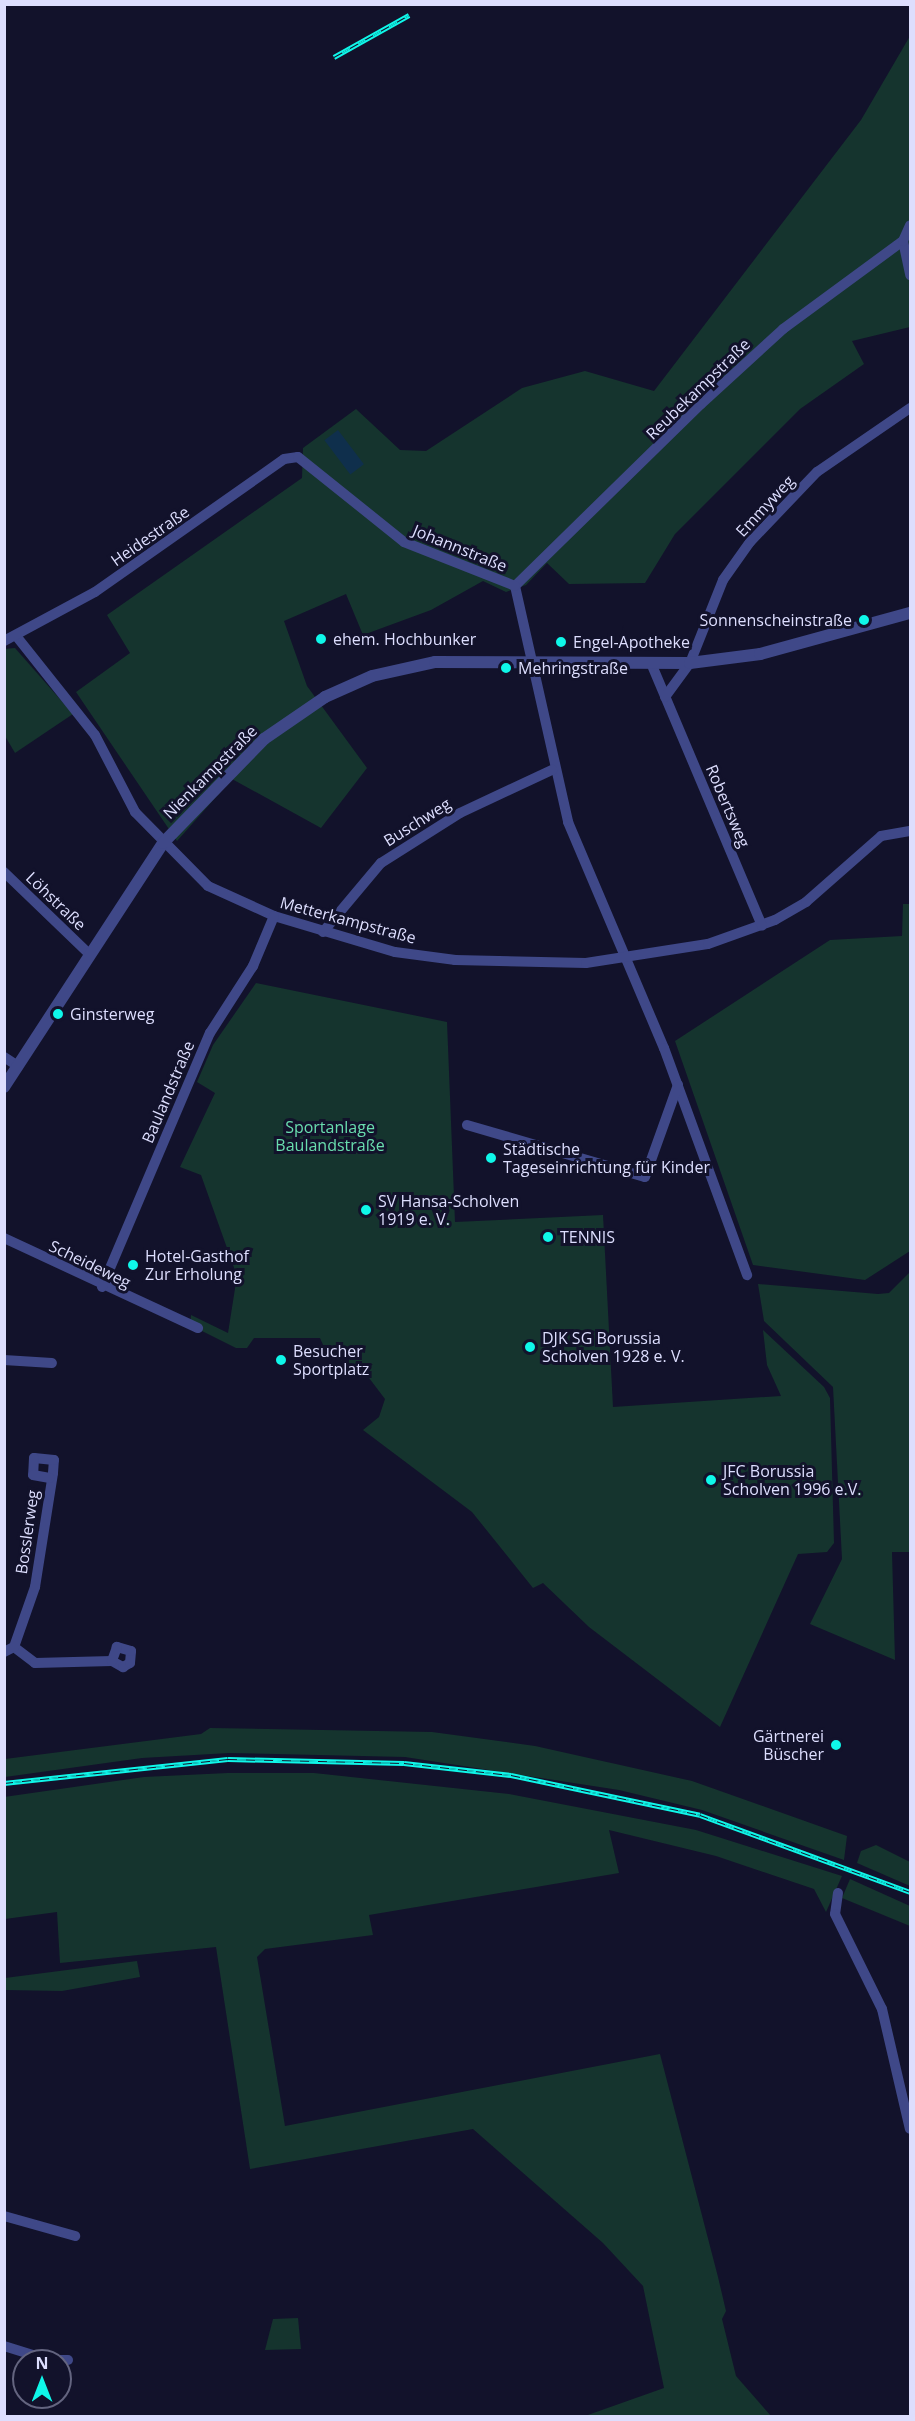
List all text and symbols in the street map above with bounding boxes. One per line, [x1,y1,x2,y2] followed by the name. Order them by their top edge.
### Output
[642,334,754,444] street label: Reubekampstraße
[732,471,798,541] street label: Emmyweg
[107,502,193,570] street label: Heidestraße
[410,520,510,576] street label: Johannstraße
[700,610,852,630] place label: Sonnenscheinstraße
[857,613,871,627] marker: Sonnenscheinstraße
[333,629,476,649] place label: ehem. Hochbunker
[314,632,328,646] marker: ehem. Hochbunker
[573,632,690,652] place label: Engel-Apotheke
[554,635,568,649] marker: Engel-Apotheke
[518,658,628,678] place label: Mehringstraße
[499,661,513,675] marker: Mehringstraße
[159,721,261,823] street label: Nienkampstraße
[702,762,754,850] street label: Robertsweg
[380,794,454,850] street label: Buschweg
[22,868,90,934] street label: Löhstraße
[278,893,418,947] street label: Metterkampstraße
[70,1004,154,1024] place label: Ginsterweg
[51,1007,65,1021] marker: Ginsterweg
[138,1038,198,1146] street label: Baulandstraße
[275,1117,385,1155] park label: Sportanlage Baulandstraße
[503,1139,710,1177] place label: Städtische Tageseinrichtung für Kinder
[484,1151,498,1165] marker: Städtische Tageseinrichtung für Kinder
[378,1191,519,1229] place label: SV Hansa-Scholven 1919 e. V.
[359,1203,373,1217] marker: SV Hansa-Scholven 1919 e. V.
[560,1227,615,1247] place label: TENNIS
[541,1230,555,1244] marker: TENNIS
[46,1236,134,1292] street label: Scheideweg
[145,1246,249,1284] place label: Hotel-Gasthof Zur Erholung
[126,1258,140,1272] marker: Hotel-Gasthof Zur Erholung
[542,1328,685,1366] place label: DJK SG Borussia Scholven 1928 e. V.
[523,1340,537,1354] marker: DJK SG Borussia Scholven 1928 e. V.
[293,1341,369,1379] place label: Besucher Sportplatz
[274,1353,288,1367] marker: Besucher Sportplatz
[723,1461,862,1499] place label: JFC Borussia Scholven 1996 e.V.
[704,1473,718,1487] marker: JFC Borussia Scholven 1996 e.V.
[12,1489,42,1575] street label: Bosslerweg
[753,1726,824,1764] place label: Gärtnerei Büscher
[829,1738,843,1752] marker: Gärtnerei Büscher
[12,2349,72,2409] north arrow
[35,2352,49,2374] text: N

